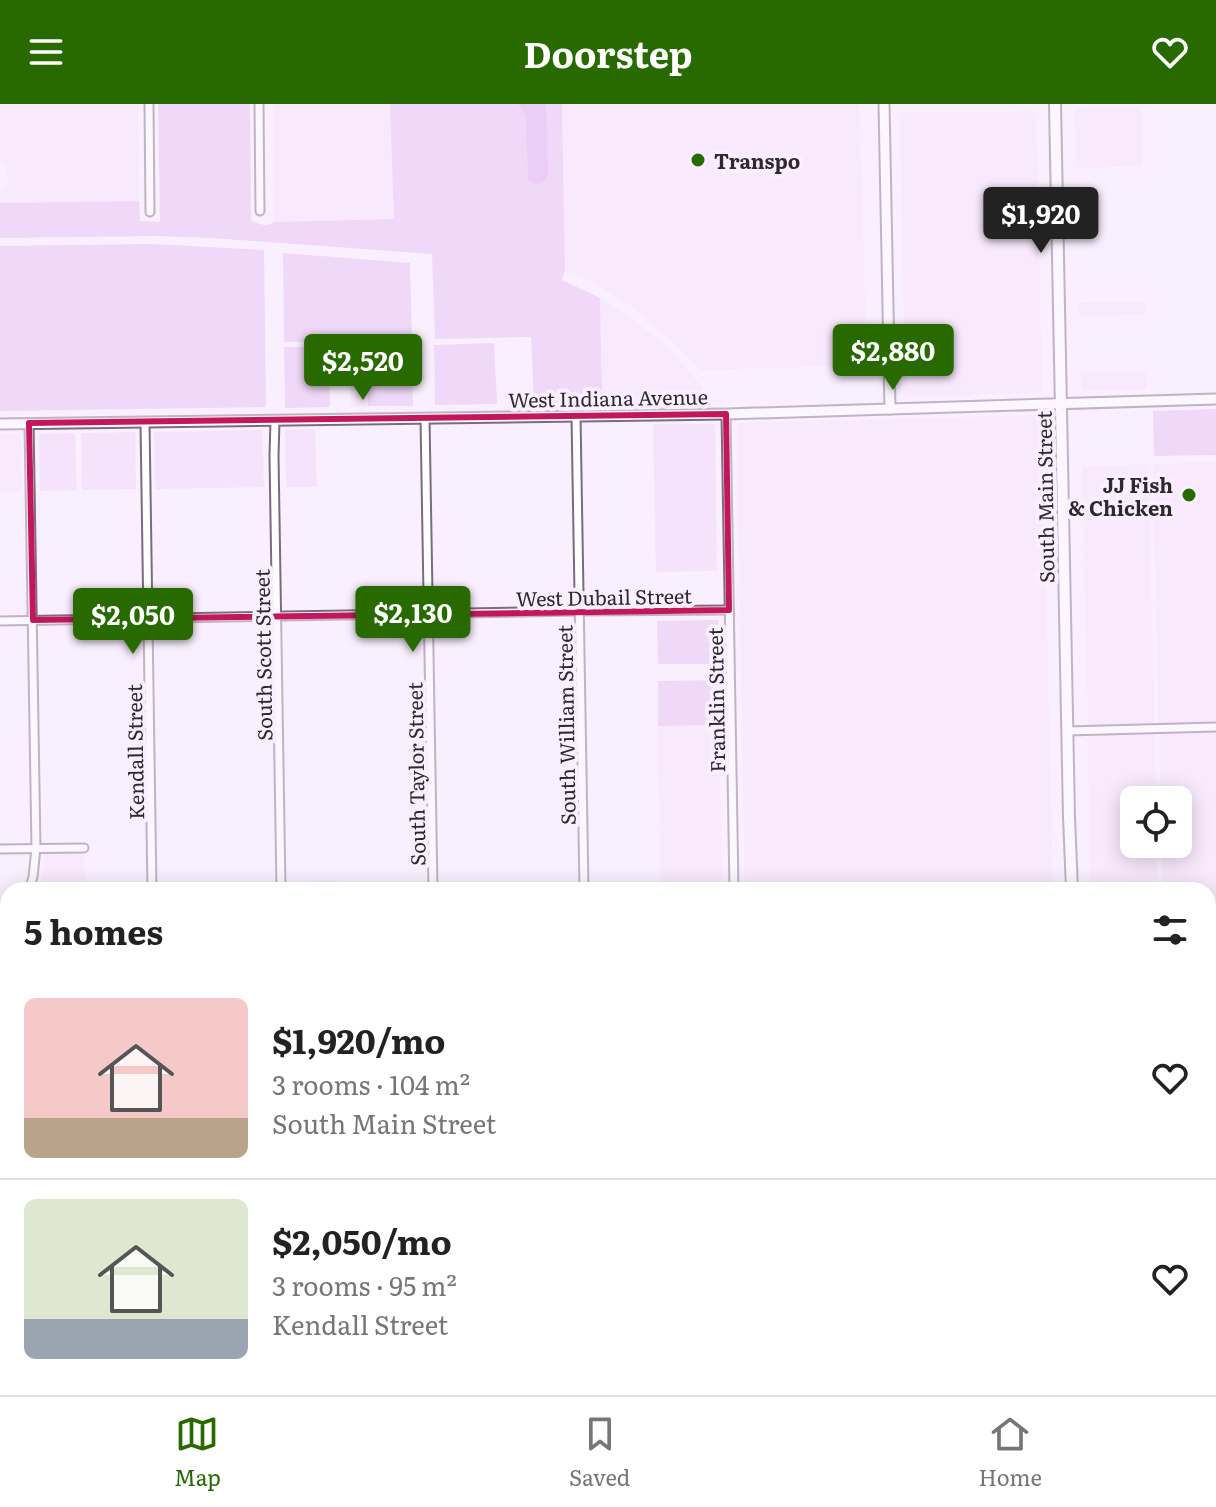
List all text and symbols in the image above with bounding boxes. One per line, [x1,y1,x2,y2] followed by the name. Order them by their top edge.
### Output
[523,26,693,79] text: Doorstep
[24,30,68,74] icon: menu
[1148,30,1192,74] icon: heart
[714,145,800,175] place label: Transpo
[689,151,707,169] marker: Transpo
[976,187,1106,255] pin: $1,920
[1001,193,1081,232] text: $1,920
[828,324,958,392] pin: $2,880
[851,330,935,369] text: $2,880
[298,334,428,402] pin: $2,520
[322,340,404,379] text: $2,520
[508,380,708,414] street label: West Indiana Avenue
[1027,410,1061,584] street label: South Main Street
[1068,469,1173,522] place label: JJ Fish & Chicken
[1180,486,1198,504] marker: JJ Fish & Chicken
[246,569,278,741] street label: South Scott Street
[516,579,692,613] street label: West Dubail Street
[348,586,478,654] pin: $2,130
[68,588,198,656] pin: $2,050
[373,592,453,631] text: $2,130
[91,594,175,633] text: $2,050
[548,625,582,825] street label: South William Street
[699,627,731,773] street label: Franklin Street
[398,682,432,866] street label: South Taylor Street
[118,684,150,820] street label: Kendall Street
[1120,786,1192,858] map controls
[1120,786,1192,858] button: locate
[24,905,163,955] text: 5 homes
[1148,908,1192,952] icon: filters
[272,1014,446,1064] text: $1,920/mo
[88,1030,184,1126] icon: home
[1148,1056,1192,1100] icon: heart
[272,1064,470,1103] text: 3 rooms · 104 m²
[272,1103,496,1142] text: South Main Street
[272,1215,452,1265] text: $2,050/mo
[88,1231,184,1327] icon: home
[1148,1257,1192,1301] icon: heart
[272,1265,457,1304] text: 3 rooms · 95 m²
[272,1304,448,1343] text: Kendall Street
[174,1412,221,1493] tab: Map
[569,1412,630,1493] tab: Saved
[978,1412,1042,1493] tab: Home

